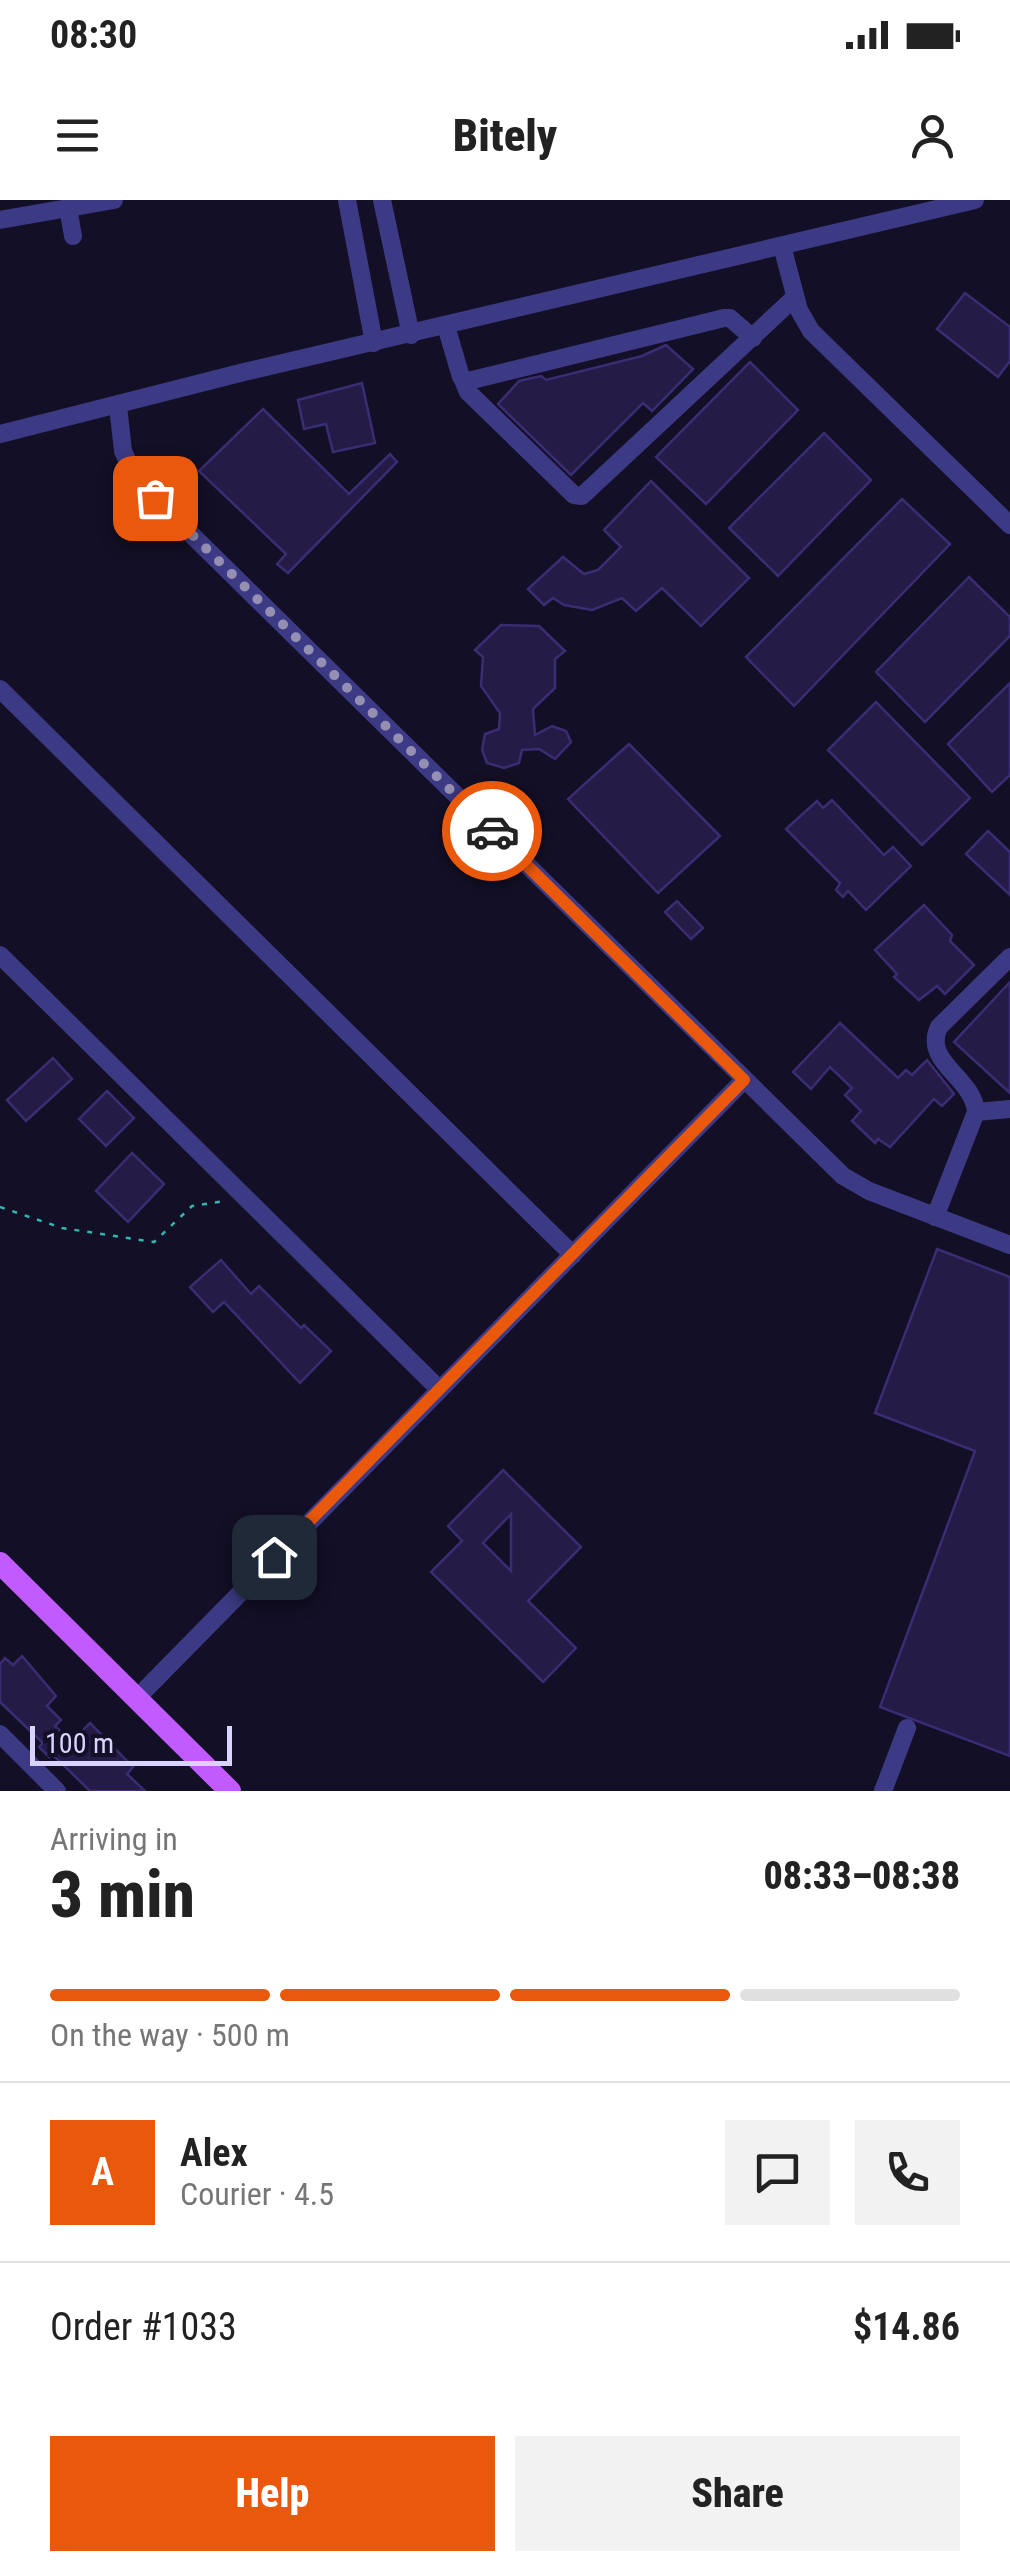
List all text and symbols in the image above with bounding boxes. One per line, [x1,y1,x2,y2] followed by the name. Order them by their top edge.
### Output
[50,13,137,57] text: 08:30
[50,108,105,163] icon: menu
[905,108,960,163] icon: person
[453,109,557,162] text: Bitely
[113,456,198,541] pin
[128,471,183,526] icon: bag
[442,781,542,881] courier
[465,804,520,859] icon: car
[232,1515,317,1600] pin
[247,1530,302,1585] icon: home
[30,1721,232,1766] scale bar
[45,1727,114,1760] text: 100 m
[50,1820,178,1858] text: Arriving in
[763,1854,960,1898] text: 08:33–08:38
[50,1857,195,1933] text: 3 min
[50,2016,290,2054] text: On the way · 500 m
[725,2120,830,2225] button: chat
[855,2120,960,2225] button: phone
[180,2131,248,2175] text: Alex
[91,2150,114,2194] text: A
[180,2175,334,2213] text: Courier · 4.5
[50,2305,237,2349] text: Order #1033
[853,2305,960,2349] text: $14.86
[50,2436,495,2551] button: Help
[515,2436,960,2551] button: Share

